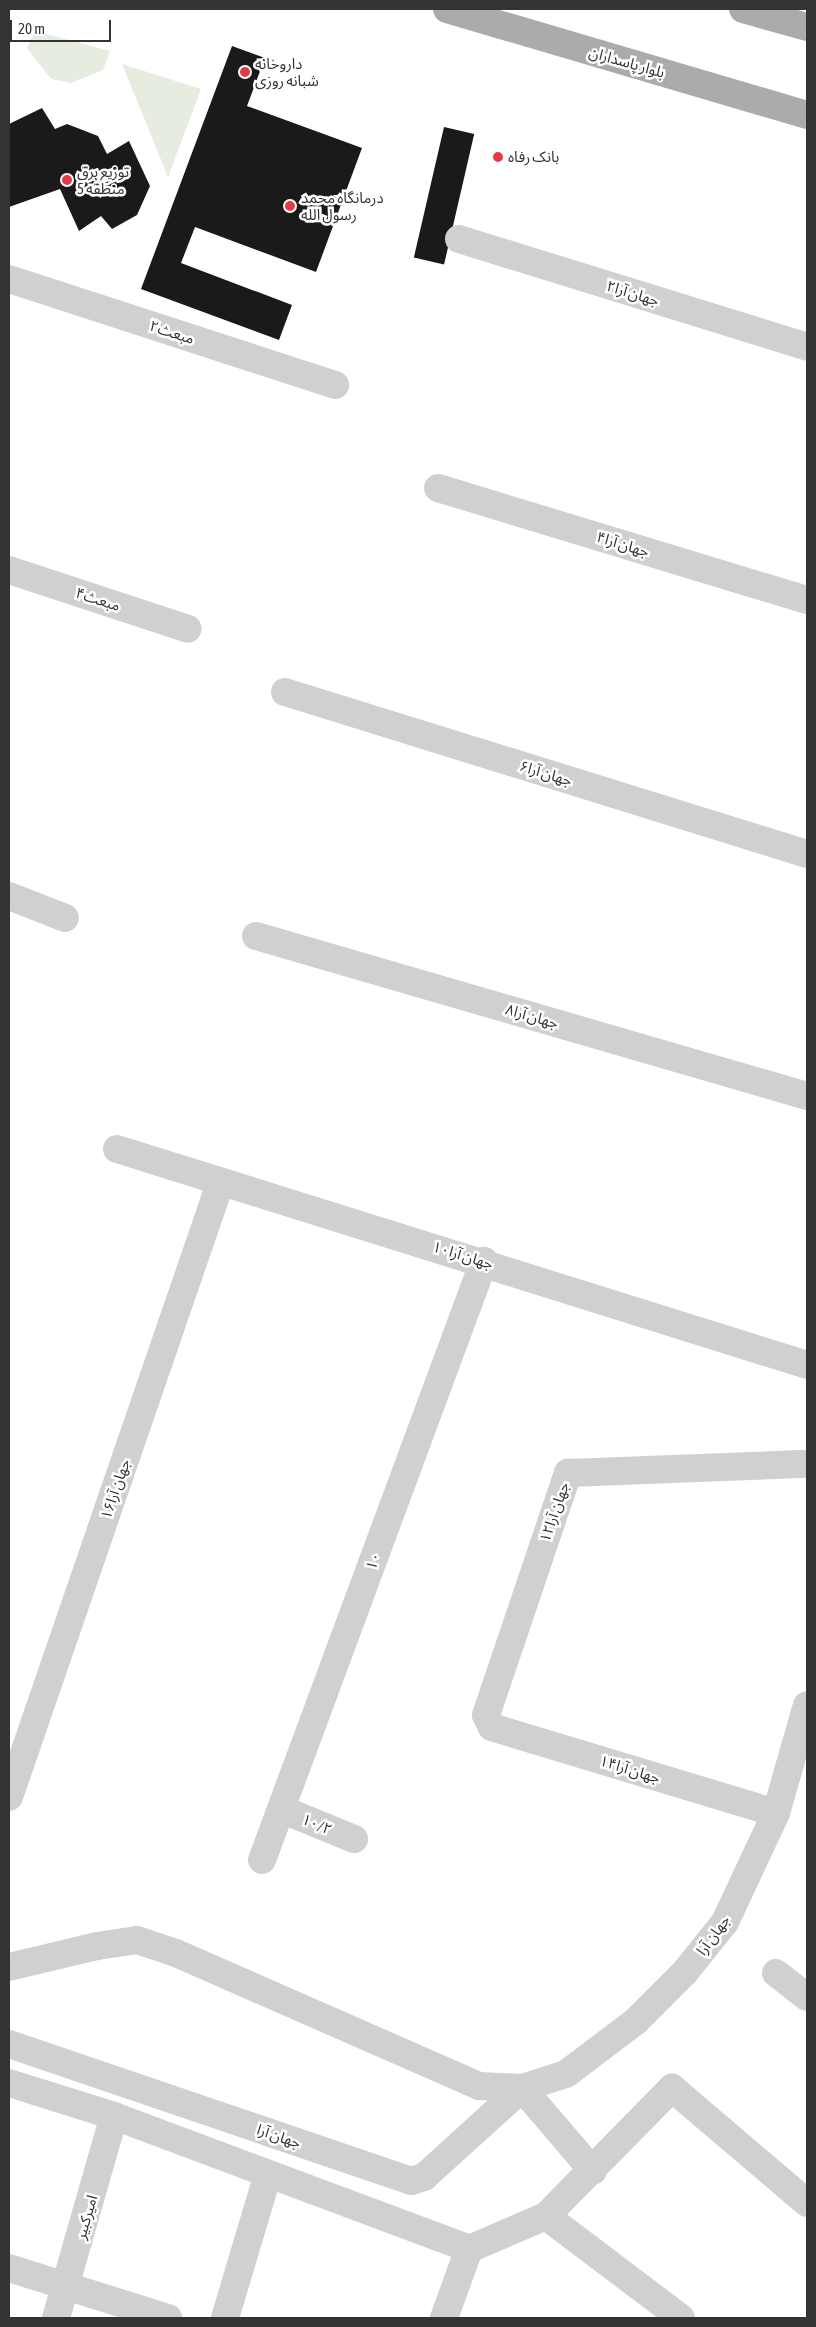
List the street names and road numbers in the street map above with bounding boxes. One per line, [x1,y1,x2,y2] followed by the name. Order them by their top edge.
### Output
[587,43,667,81] street label: بلوار پاسداران
[605,277,661,309] street label: جهان آرا۲
[147,316,197,348] street label: مبعث۲
[595,528,651,560] street label: جهان آرا۴
[73,583,123,615] street label: مبعث۴
[518,757,574,789] street label: جهان آرا۶
[504,1000,560,1032] street label: جهان آرا۸
[430,1237,496,1273] street label: جهان آرا۱۰
[96,1457,134,1521] street label: جهان آرا۱۶
[535,1480,573,1544] street label: جهان آرا۱۲
[362,1550,384,1572] street label: ۱۰
[597,1751,663,1787] street label: جهان آرا۱۴
[299,1810,335,1838] street label: ۱۰/۲
[692,1911,734,1959] street label: جهان آرا
[255,2120,303,2152] street label: جهان آرا
[71,2193,101,2241] street label: امیرکبیر

